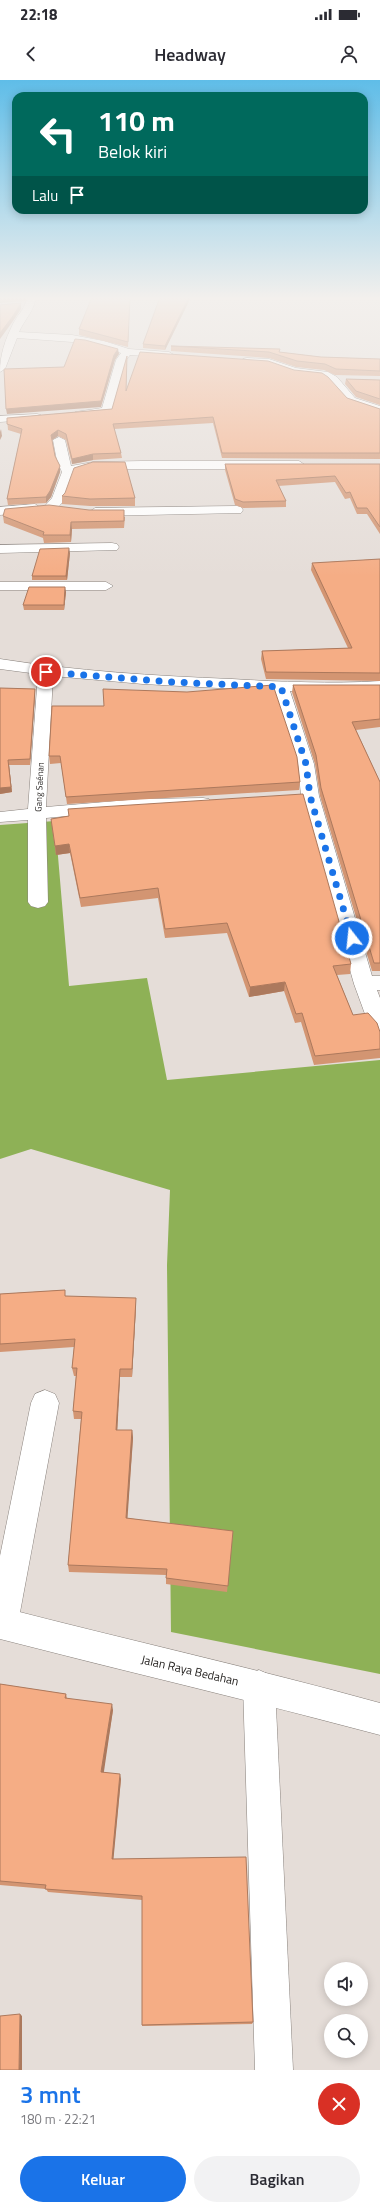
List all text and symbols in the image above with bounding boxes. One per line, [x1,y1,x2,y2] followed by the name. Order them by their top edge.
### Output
[20,3,57,26] text: 22:18
[154,41,226,68] text: Headway
[20,43,42,65] icon: back
[338,43,360,65] icon: person
[98,99,175,142] text: 110 m
[32,108,84,160] icon: left
[98,138,167,165] text: Belok kiri
[32,184,58,207] text: Lalu
[66,184,88,206] icon: arrive
[29,655,63,689] pin
[35,661,57,683] icon: arrive
[31,762,47,812] street label: Gang Saénan
[331,917,373,959] position arrow
[139,1650,241,1690] street label: Jalan Raya Bedahan
[324,1962,368,2058] map controls
[324,1962,368,2006] button: sound
[324,2014,368,2058] button: search
[20,2076,81,2112] text: 3 mnt
[318,2083,360,2125] button: close
[20,2109,96,2129] text: 180 m · 22:21
[20,2156,186,2202] button: Keluar
[194,2156,360,2202] button: Bagikan

